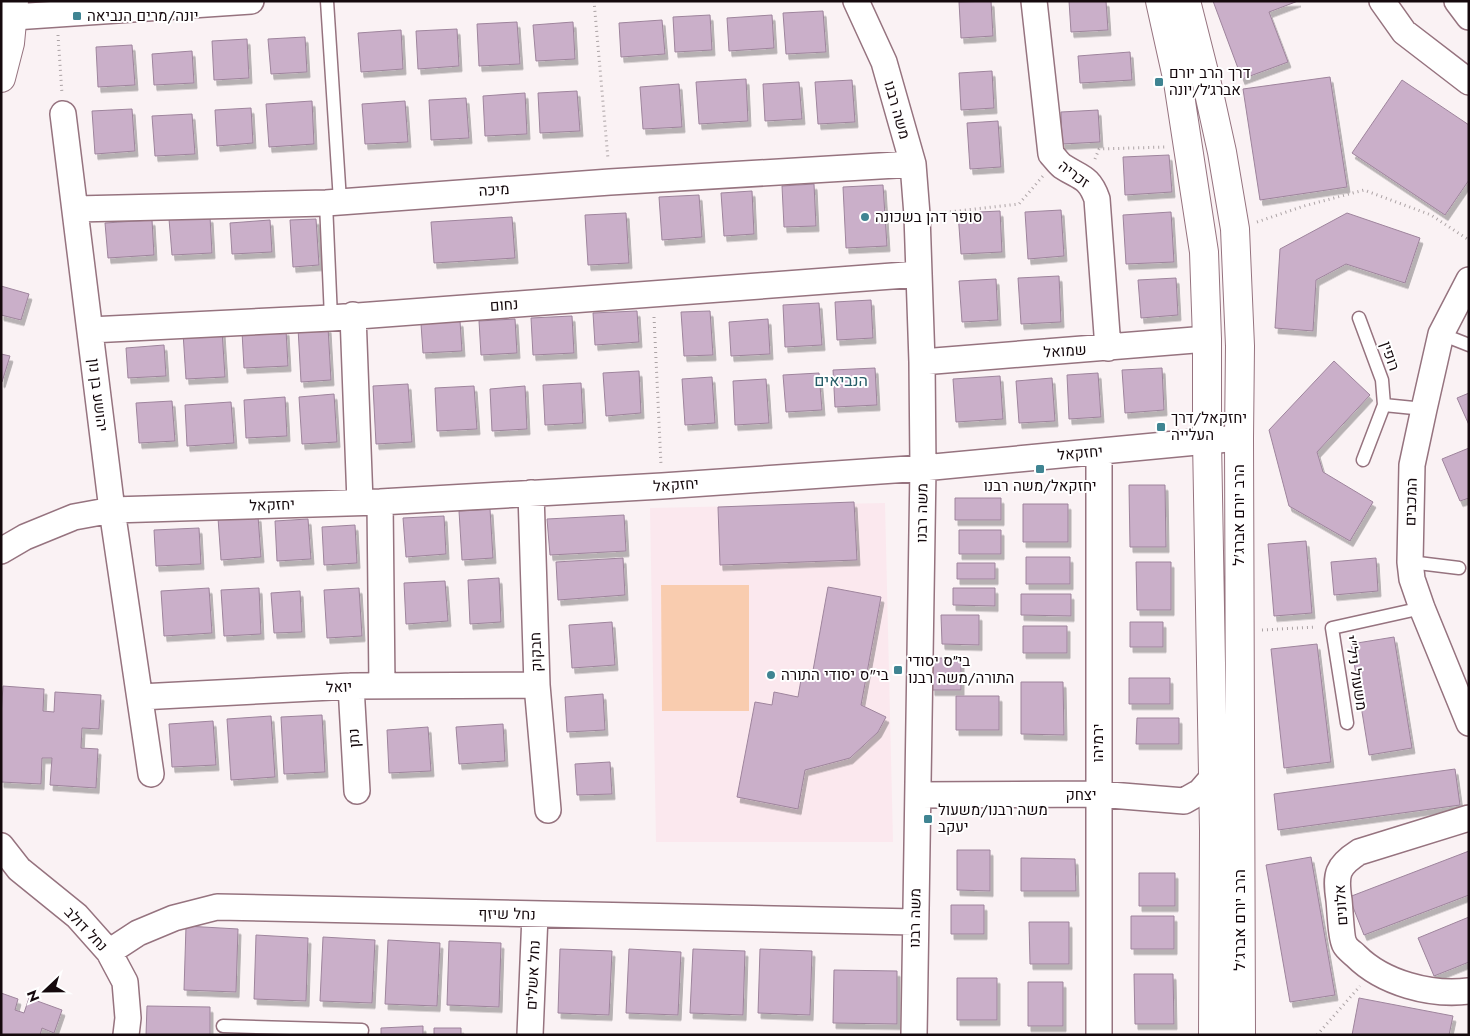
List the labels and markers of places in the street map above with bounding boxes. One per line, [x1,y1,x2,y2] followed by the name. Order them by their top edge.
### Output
[87,5,198,27] place label: יונה/מרים הנביאה
[71,10,83,22] marker: יונה/מרים הנביאה
[1169,62,1251,101] place label: דרך הרב יורם אברג׳ל/יונה
[1153,76,1165,88] marker: דרך הרב יורם אברג׳ל/יונה
[875,206,982,228] place label: סופר דהן בשכונה
[859,211,871,223] marker: סופר דהן בשכונה
[1171,407,1247,446] place label: יחזקאל/דרך העלייה
[1155,421,1167,433] marker: יחזקאל/דרך העלייה
[1034,463,1046,475] marker: יחזקאל/משה רבנו
[983,475,1097,497] place label: יחזקאל/משה רבנו
[908,650,1014,689] place label: בי״ס יסודי התורה/משה רבנו
[781,664,889,686] place label: בי"ס יסודי התורה
[892,664,904,676] marker: בי״ס יסודי התורה/משה רבנו
[765,669,777,681] marker: בי"ס יסודי התורה
[938,799,1048,838] place label: משה רבנו/משעול יעקב
[922,813,934,825] marker: משה רבנו/משעול יעקב

